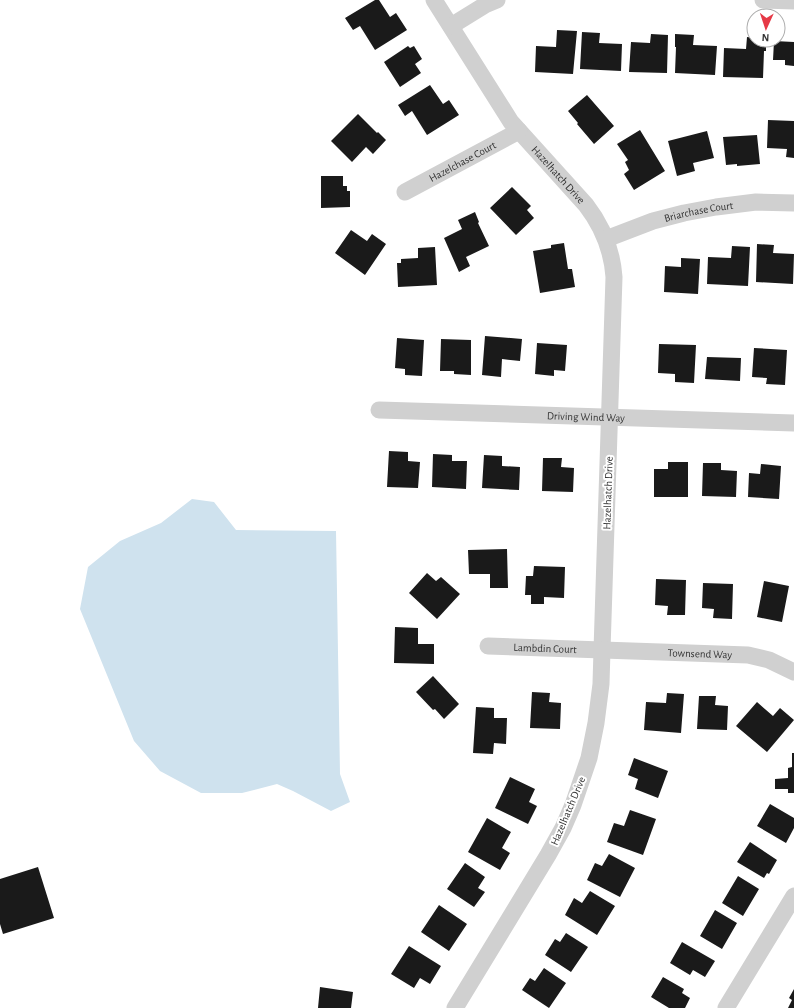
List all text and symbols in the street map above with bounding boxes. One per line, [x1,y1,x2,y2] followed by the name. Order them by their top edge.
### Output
[746,8,786,48] north arrow
[761,32,770,43] text: N
[427,139,498,184] street label: Hazelchase Court
[530,144,587,205] street label: Hazelhatch Drive
[663,199,734,223] street label: Briarchase Court
[547,410,625,423] street label: Driving Wind Way
[601,456,615,530] street label: Hazelhatch Drive
[513,641,577,655] street label: Lambdin Court
[668,647,732,660] street label: Townsend Way
[549,775,587,847] street label: Hazelhatch Drive

